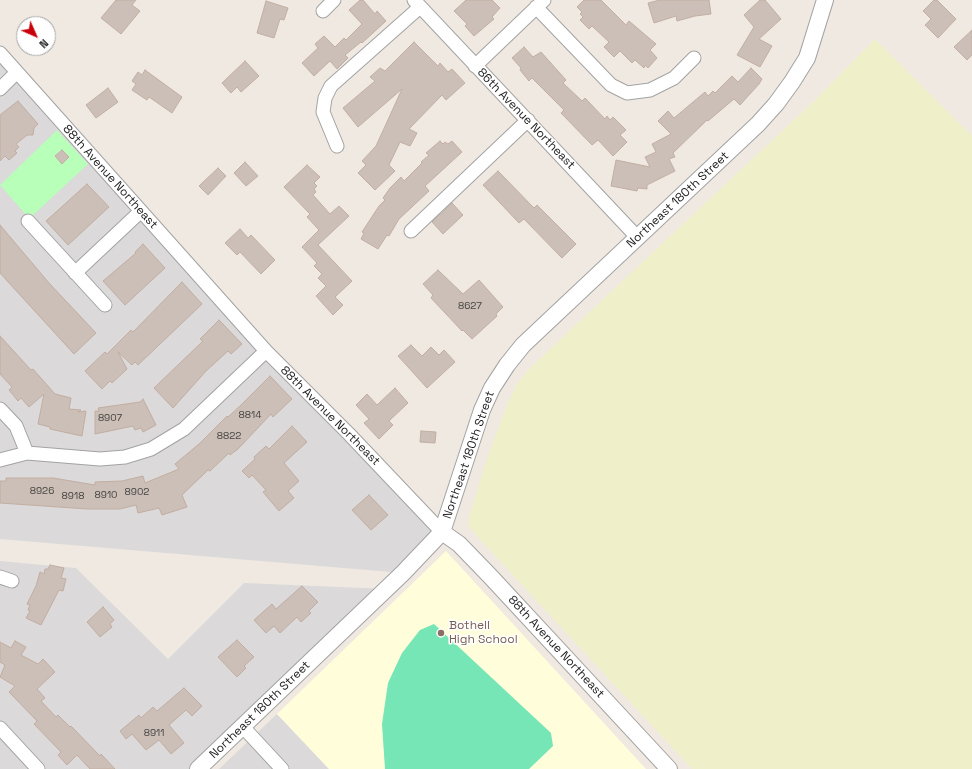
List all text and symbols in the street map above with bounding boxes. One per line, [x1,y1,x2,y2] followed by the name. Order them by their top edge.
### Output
[16,16,56,56] north arrow
[36,36,51,51] text: N
[474,66,578,172] street label: 86th Avenue Northeast
[60,122,160,232] street label: 88th Avenue Northeast
[624,149,732,251] street label: Northeast 180th Street
[458,300,482,312] house number: 8627
[277,363,383,469] street label: 88th Avenue Northeast
[440,389,498,521] street label: Northeast 180th Street
[239,409,261,421] house number: 8814
[98,412,122,424] house number: 8907
[217,430,241,442] house number: 8822
[30,485,54,497] house number: 8926
[125,486,149,498] house number: 8902
[95,489,117,501] house number: 8910
[62,490,84,502] house number: 8918
[505,593,607,701] street label: 88th Avenue Northeast
[449,619,518,647] place label: Bothell High School
[436,628,446,638] marker: Bothell High School
[207,658,313,762] street label: Northeast 180th Street
[144,727,164,739] house number: 8911

